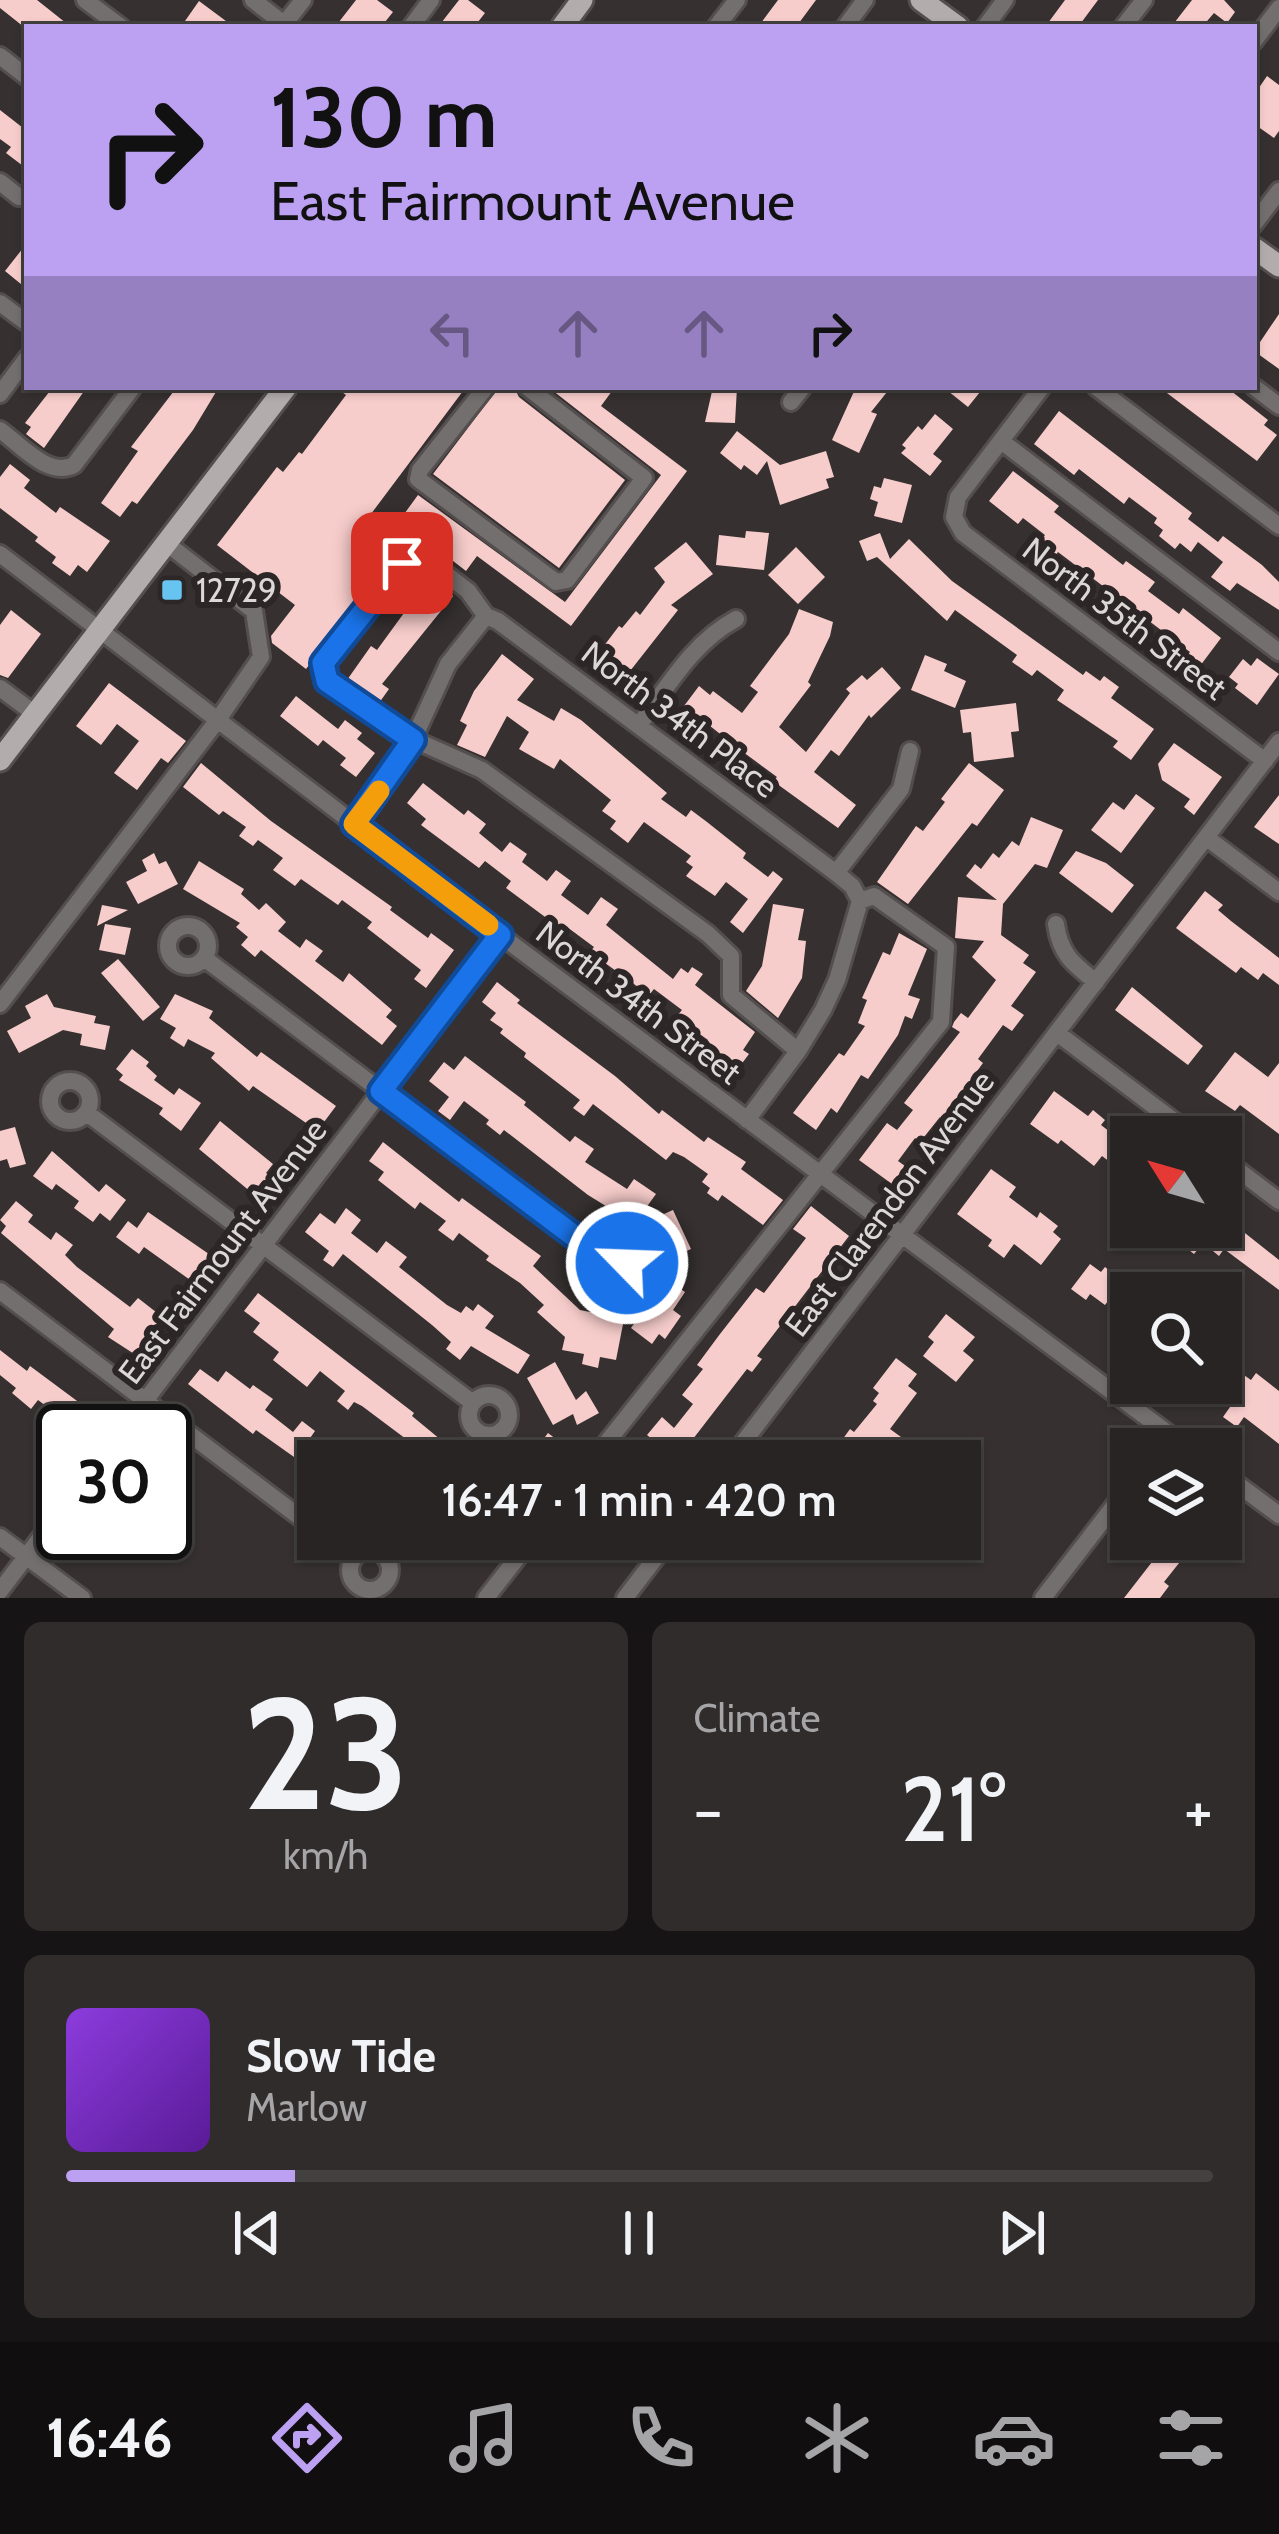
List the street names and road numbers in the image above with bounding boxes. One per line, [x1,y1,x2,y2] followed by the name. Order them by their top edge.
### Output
[1015,528,1235,708] street label: North 35th Street
[574,632,786,806] street label: North 34th Place
[529,912,749,1092] street label: North 34th Street
[776,1062,1002,1344] street label: East Clarendon Avenue
[110,1111,334,1391] street label: East Fairmount Avenue

